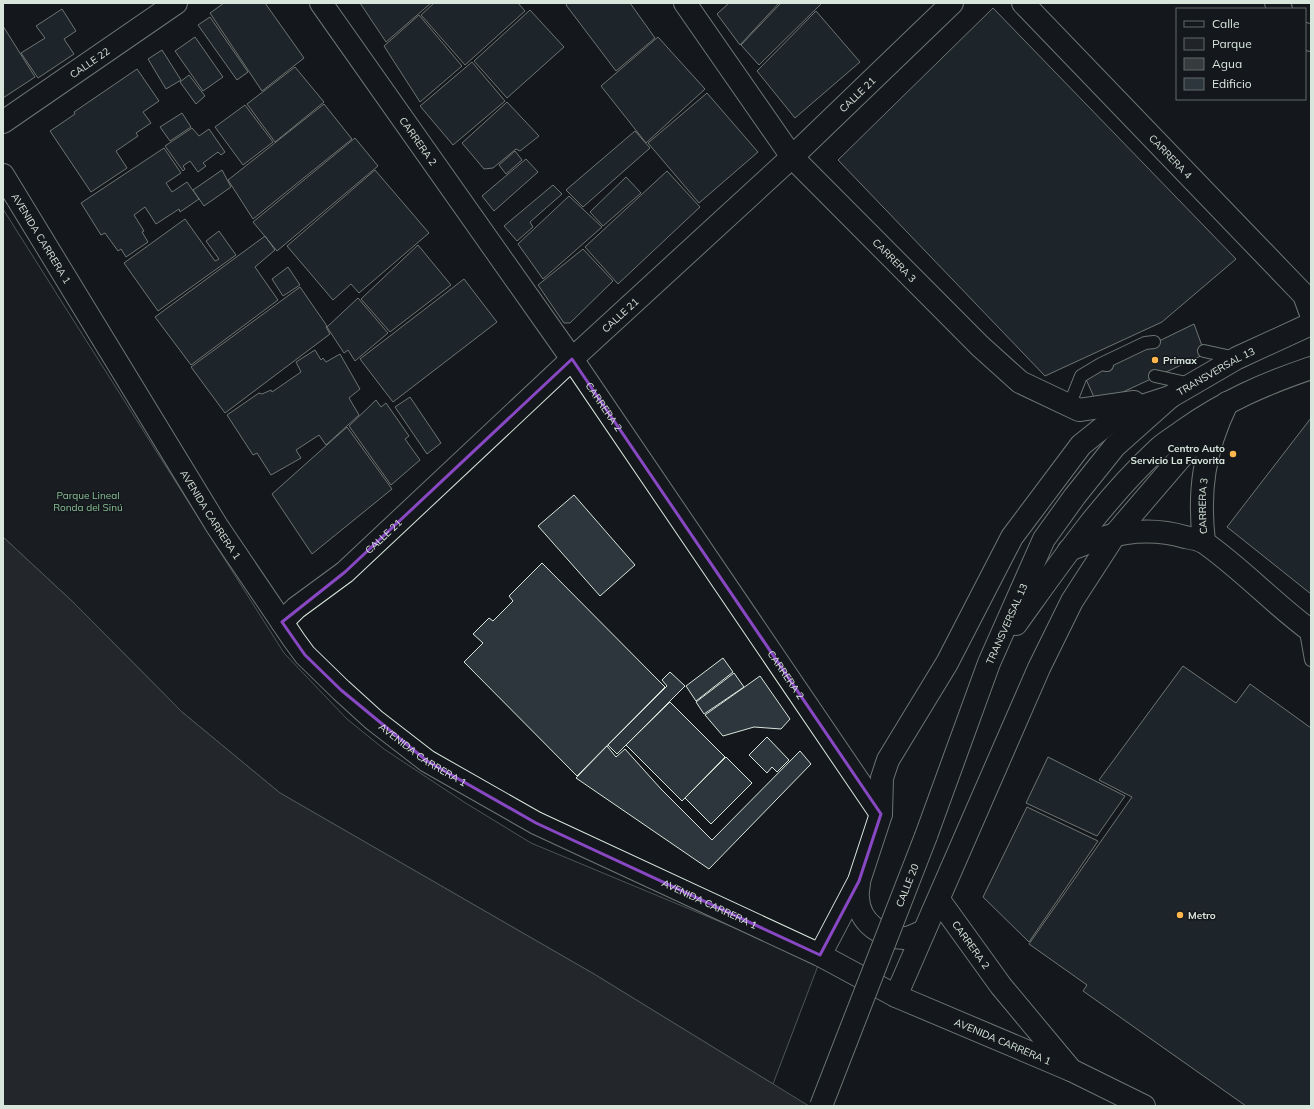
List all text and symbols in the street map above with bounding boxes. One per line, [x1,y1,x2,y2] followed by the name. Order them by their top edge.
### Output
[1176,8,1306,100] legend
[1212,16,1239,31] text: Calle
[1212,36,1252,51] text: Parque
[67,44,112,81] street label: CALLE 22
[1212,56,1242,71] text: Agua
[836,74,878,115] street label: CALLE 21
[1212,76,1252,91] text: Edificio
[397,114,440,168] street label: CARRERA 2
[1146,132,1195,181] street label: CARRERA 4
[9,191,74,286] street label: AVENIDA CARRERA 1
[870,236,919,285] street label: CARRERA 3
[599,295,641,335] street label: CALLE 21
[1174,344,1257,398] street label: TRANSVERSAL 13
[1163,354,1197,367] place label: Primax
[1150,355,1160,365] marker: Primax
[583,379,626,434] street label: CARRERA 2
[1130,442,1225,467] place label: Centro Auto Servicio La Favorita
[1228,449,1238,459] marker: Centro Auto Servicio La Favorita
[178,467,244,562] street label: AVENIDA CARRERA 1
[1195,477,1210,535] street label: CARRERA 3
[53,489,123,514] park label: Parque Lineal Ronda del Sinú
[362,516,404,556] street label: CALLE 21
[983,581,1030,666] street label: TRANSVERSAL 13
[765,647,808,702] street label: CARRERA 2
[376,720,469,789] street label: AVENIDA CARRERA 1
[893,862,921,909] street label: CALLE 20
[660,876,759,931] street label: AVENIDA CARRERA 1
[1188,909,1216,922] place label: Metro
[1175,910,1185,920] marker: Metro
[949,918,993,971] street label: CARRERA 2
[953,1015,1053,1067] street label: AVENIDA CARRERA 1

